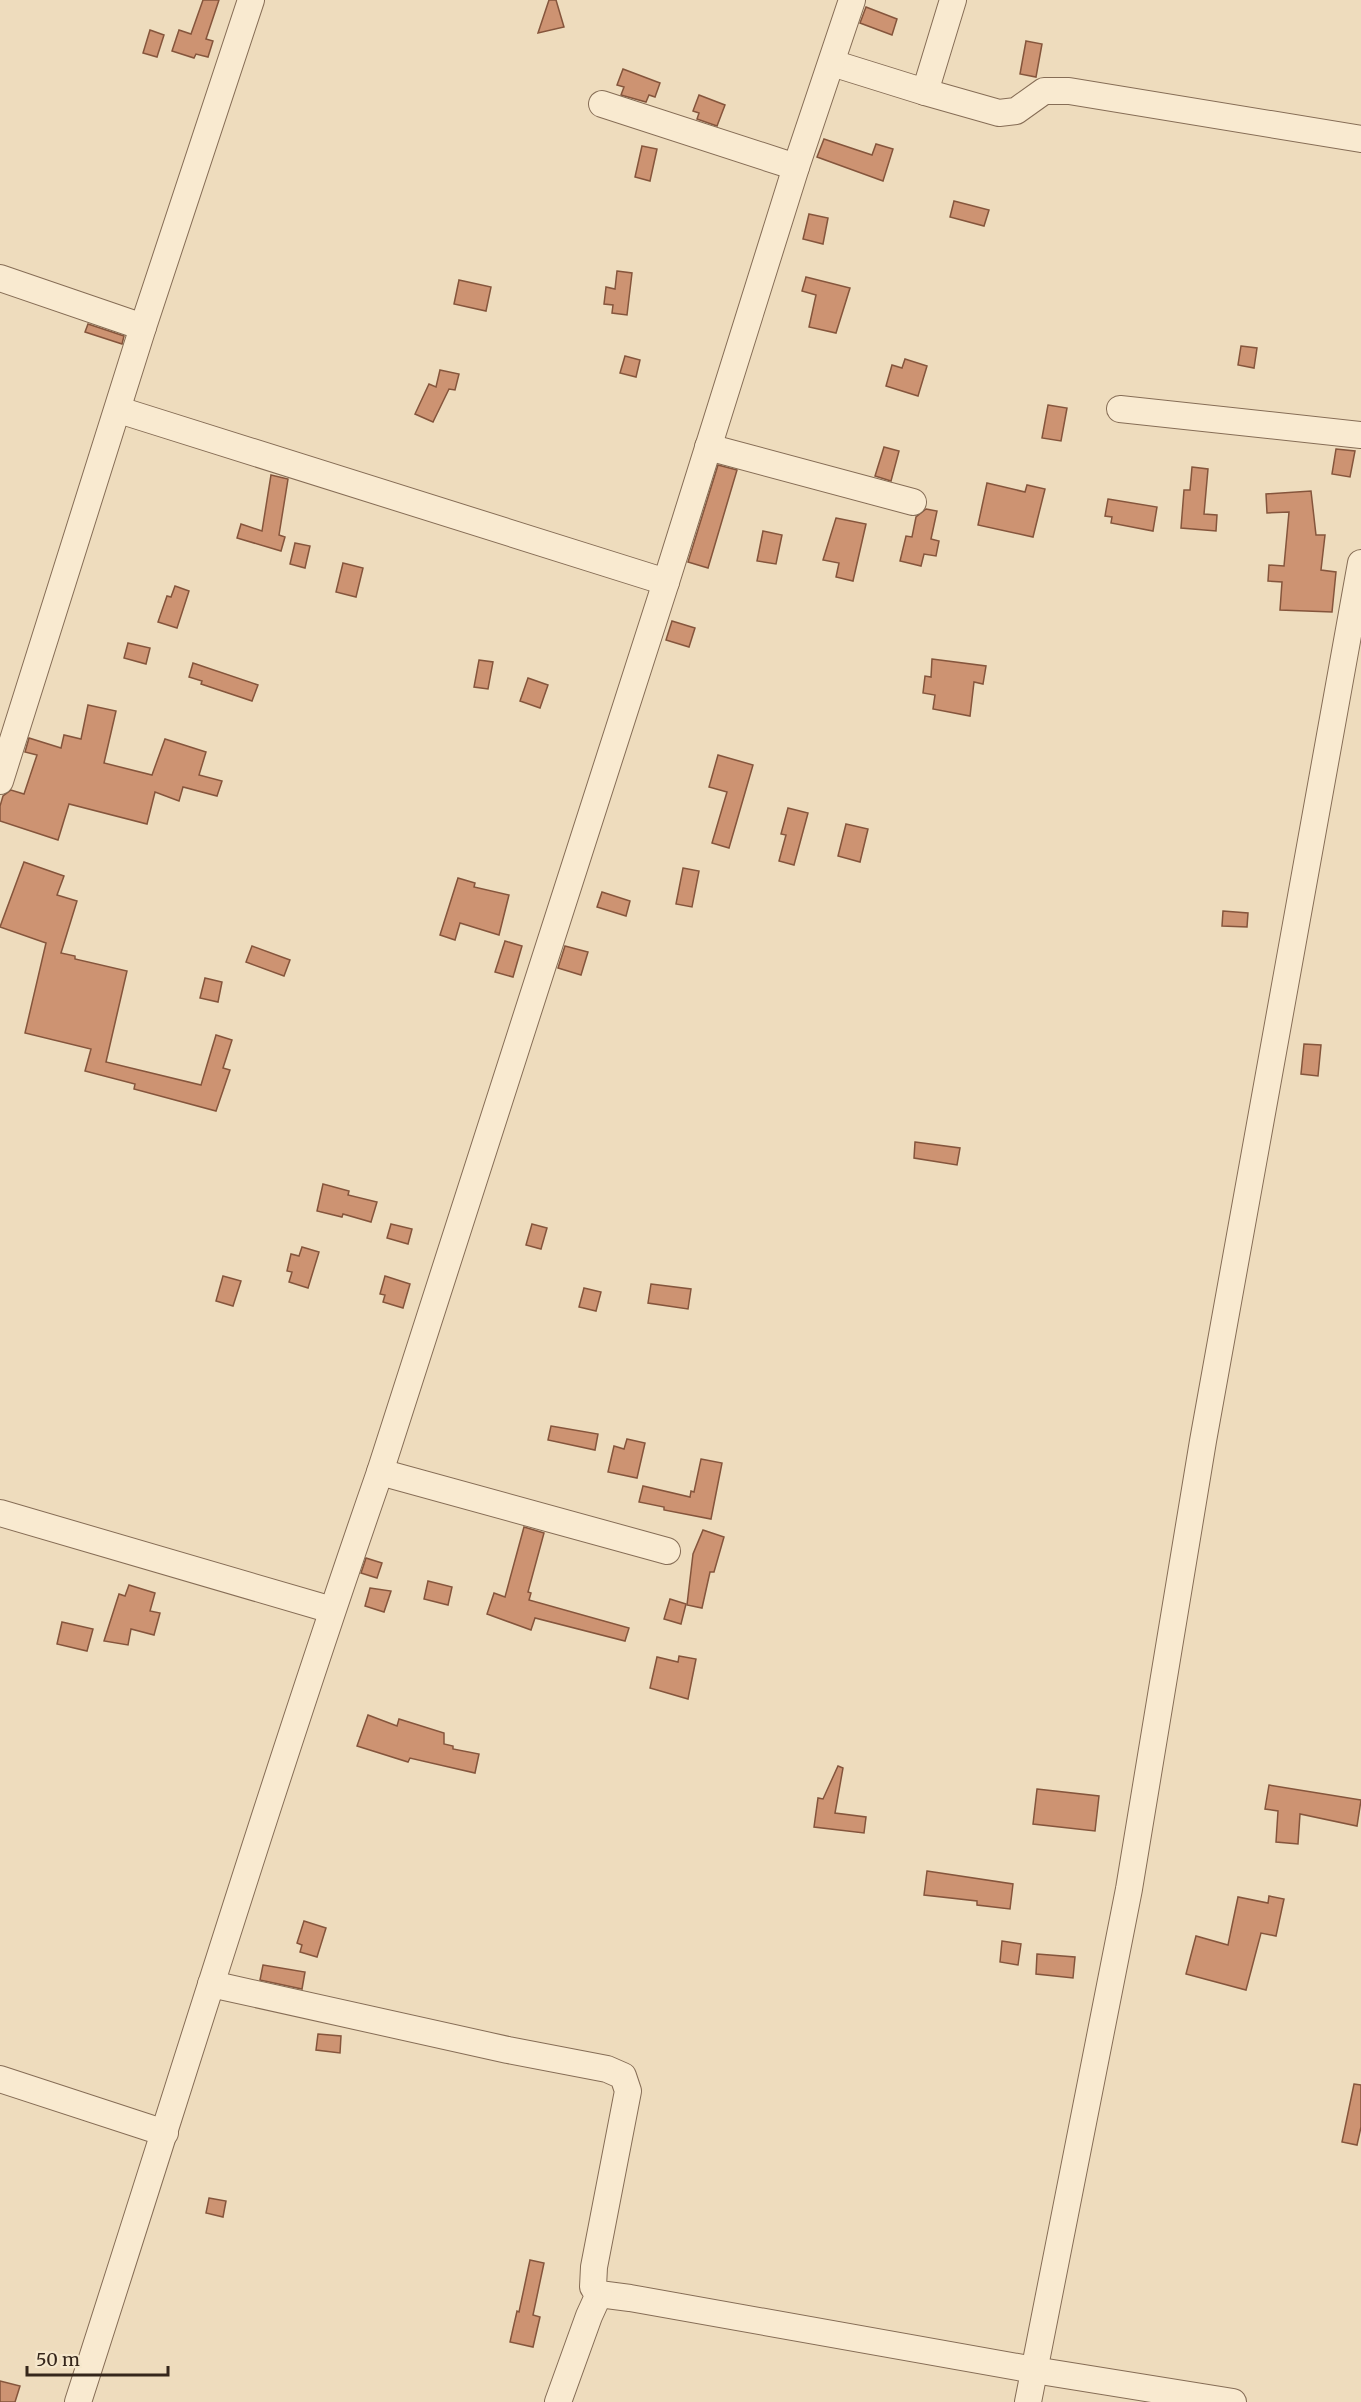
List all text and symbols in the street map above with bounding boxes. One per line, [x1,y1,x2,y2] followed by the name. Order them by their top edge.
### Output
[27,2339,168,2377] scale bar
[36,2348,80,2371] text: 50 m

